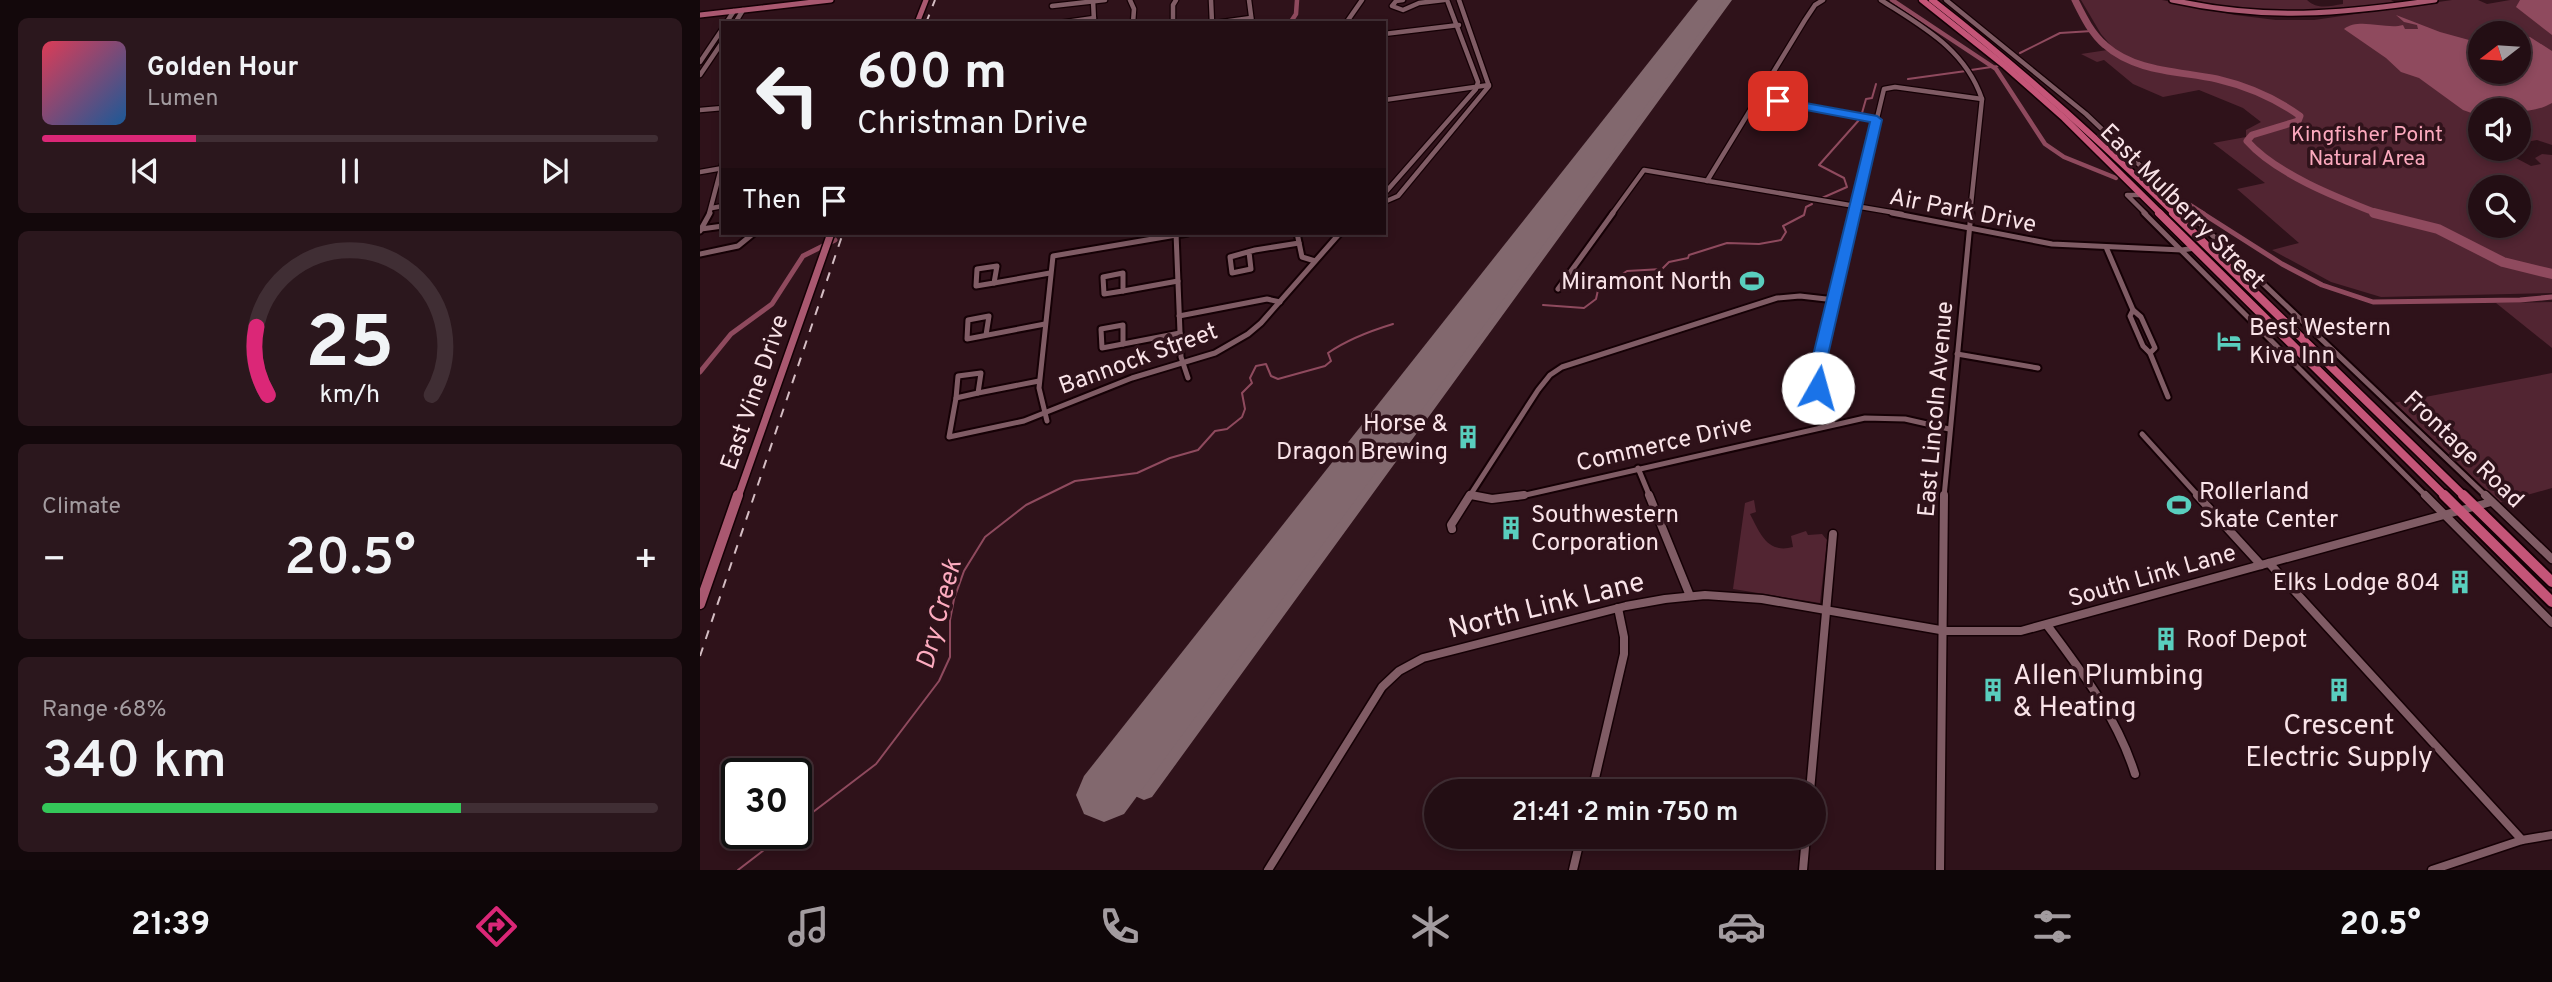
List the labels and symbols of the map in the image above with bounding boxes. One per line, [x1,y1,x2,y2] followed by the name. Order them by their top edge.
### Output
[2468,21,2530,84] north arrow
[1748,71,1808,131] pin
[2093,118,2271,296] street label: East Mulberry Street
[2291,122,2443,173] park label: Kingfisher Point Natural Area
[1886,183,2039,241] street label: Air Park Drive
[1738,267,1766,295] sports icon: Miramont North
[1561,268,1732,298] place label: Miramont North
[1913,300,1961,518] street label: East Lincoln Avenue
[715,311,797,474] street label: East Vine Drive
[2249,314,2391,372] place label: Best Western Kiva Inn
[1055,317,1222,403] street label: Bannock Street
[2215,327,2243,355] hotel icon: Best Western Kiva Inn
[1781,351,1855,425] position arrow
[2396,385,2529,515] street label: Frontage Road
[1276,410,1448,468] place label: Horse & Dragon Brewing
[1574,410,1755,480] street label: Commerce Drive
[1454,423,1482,451] building icon: Horse & Dragon Brewing
[2199,478,2338,536] place label: Rollerland Skate Center
[2165,491,2193,519] sports icon: Rollerland Skate Center
[1531,501,1679,559] place label: Southwestern Corporation
[1497,514,1525,542] building icon: Southwestern Corporation
[2065,539,2240,615] street label: South Link Lane
[910,555,971,673] water label: Dry Creek
[1445,565,1649,649] street label: North Link Lane
[2446,568,2474,596] building icon: Elks Lodge 804
[2273,569,2440,599] place label: Elks Lodge 804
[2152,625,2180,653] building icon: Roof Depot
[2186,626,2307,656] place label: Roof Depot
[2013,659,2204,727] place label: Allen Plumbing & Heating
[1979,676,2007,704] building icon: Allen Plumbing & Heating
[2325,676,2353,704] building icon: Crescent Electric Supply
[2245,709,2433,777] place label: Crescent Electric Supply
[721,758,812,849] speed limit sign: 30

